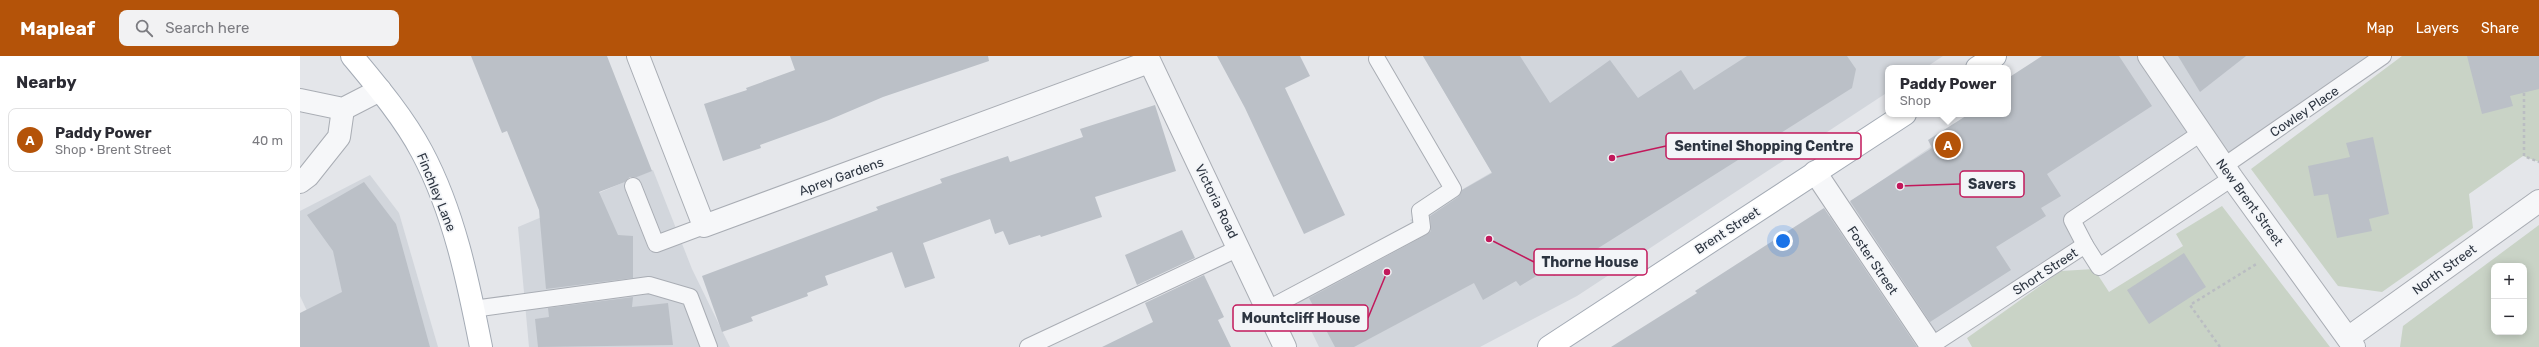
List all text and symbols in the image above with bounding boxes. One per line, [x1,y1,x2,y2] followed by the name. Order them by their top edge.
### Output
[119,10,399,46] search box
[20,17,95,40] text: Mapleaf
[133,17,155,39] icon: search
[165,19,249,37] text: Search here
[2367,20,2394,37] text: Map
[2416,20,2459,37] text: Layers
[2481,20,2519,37] text: Share
[1885,65,2011,117] popup
[16,72,77,92] text: Nearby
[1900,75,1996,93] text: Paddy Power
[2267,83,2342,140] street label: Cowley Place
[1900,93,1931,108] text: Shop
[55,124,152,142] text: Paddy Power
[1935,130,1961,160] pin: A
[25,133,35,148] text: A
[252,133,283,148] text: 40 m
[1666,133,1861,159] callout: Sentinel Shopping Centre
[1674,138,1854,155] text: Sentinel Shopping Centre
[55,142,171,157] text: Shop · Brent Street
[414,151,459,234] street label: Finchley Lane
[797,154,886,199] street label: Aprey Gardens
[2213,156,2286,249] street label: New Brent Street
[1192,162,1241,241] street label: Victoria Road
[1960,171,2024,197] callout: Savers
[1968,176,2016,193] text: Savers
[1692,204,1763,257] street label: Brent Street
[1844,223,1901,297] street label: Foster Street
[1773,231,1793,251] your location
[2409,241,2479,298] street label: North Street
[2010,245,2080,298] street label: Short Street
[1534,249,1647,275] callout: Thorne House
[1542,254,1638,271] text: Thorne House
[2491,263,2527,335] map controls
[2491,263,2527,299] button: +
[2491,299,2527,335] button: −
[1233,305,1368,331] callout: Mountcliff House
[1242,310,1360,327] text: Mountcliff House

